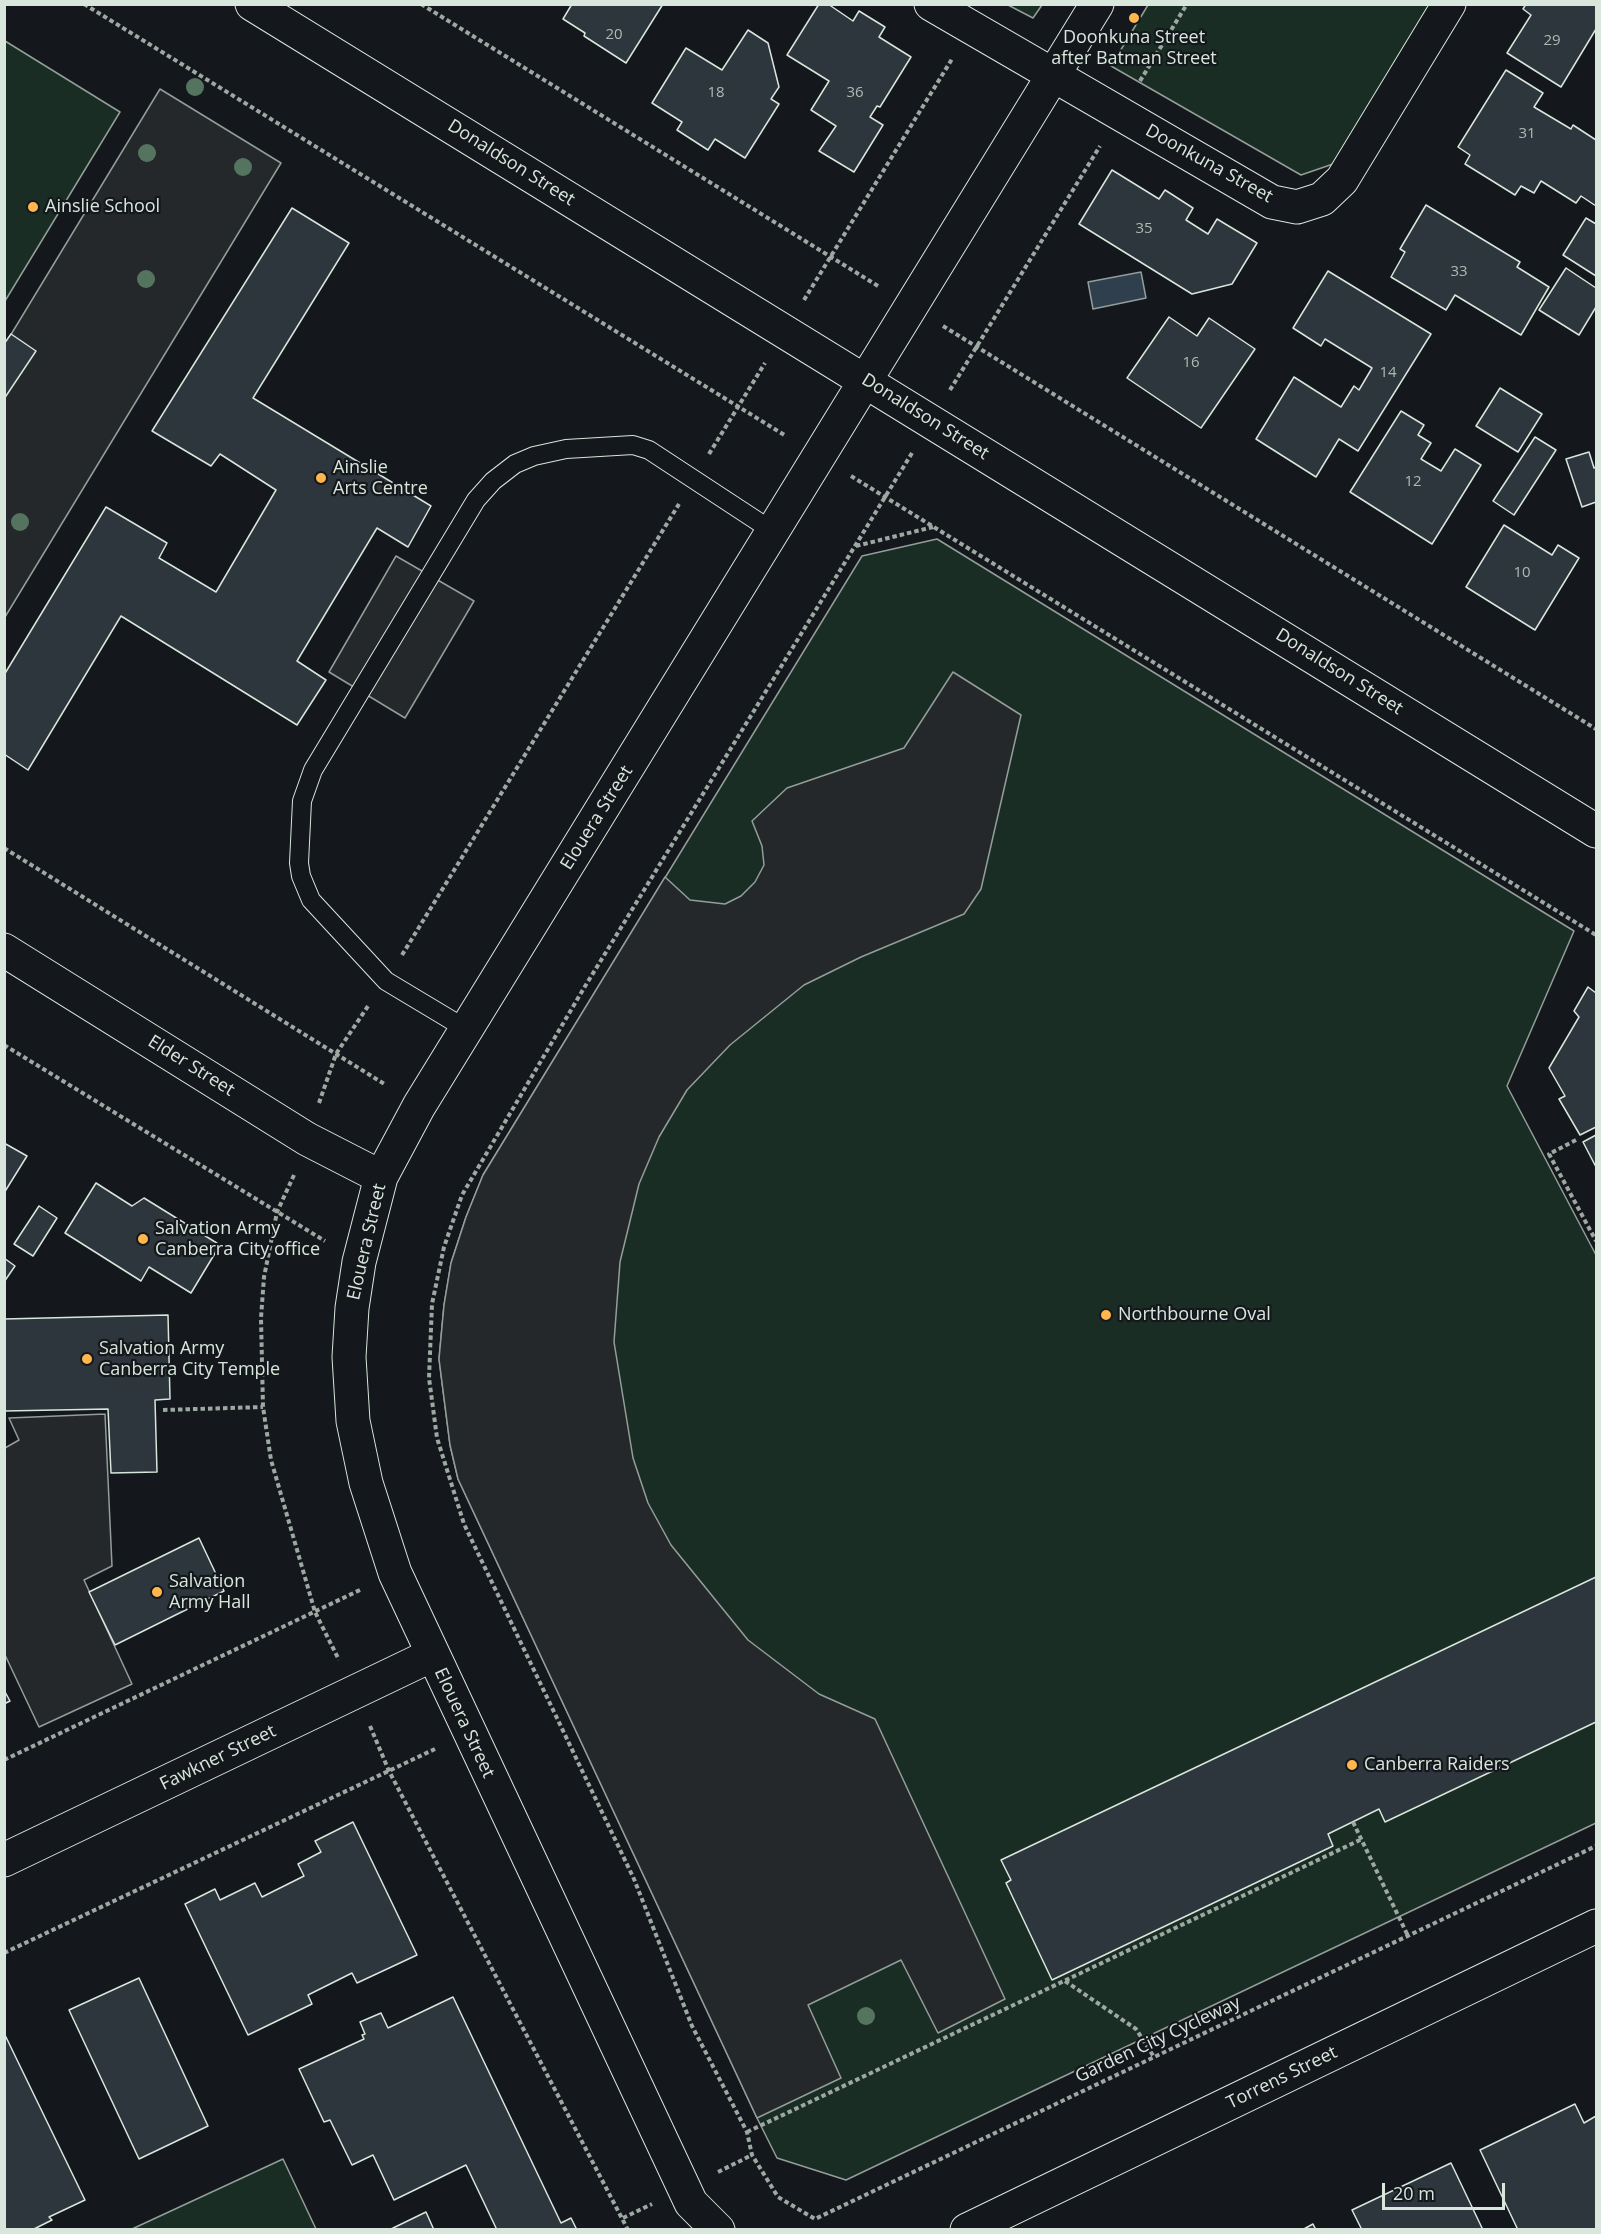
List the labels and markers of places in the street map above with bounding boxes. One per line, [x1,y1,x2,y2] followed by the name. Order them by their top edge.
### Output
[1127,11,1141,25] marker: Doonkuna Street after Batman Street
[1051,27,1217,70] place label: Doonkuna Street after Batman Street
[45,196,160,218] place label: Ainslie School
[26,200,40,214] marker: Ainslie School
[333,457,428,500] place label: Ainslie Arts Centre
[314,471,328,485] marker: Ainslie Arts Centre
[155,1218,320,1260] place label: Salvation Army Canberra City office
[136,1232,150,1246] marker: Salvation Army Canberra City office
[1118,1304,1271,1326] place label: Northbourne Oval
[1099,1308,1113,1322] marker: Northbourne Oval
[99,1338,280,1380] place label: Salvation Army Canberra City Temple
[80,1352,94,1366] marker: Salvation Army Canberra City Temple
[169,1571,250,1614] place label: Salvation Army Hall
[150,1585,164,1599] marker: Salvation Army Hall
[1364,1754,1510,1776] place label: Canberra Raiders
[1345,1758,1359,1772] marker: Canberra Raiders

